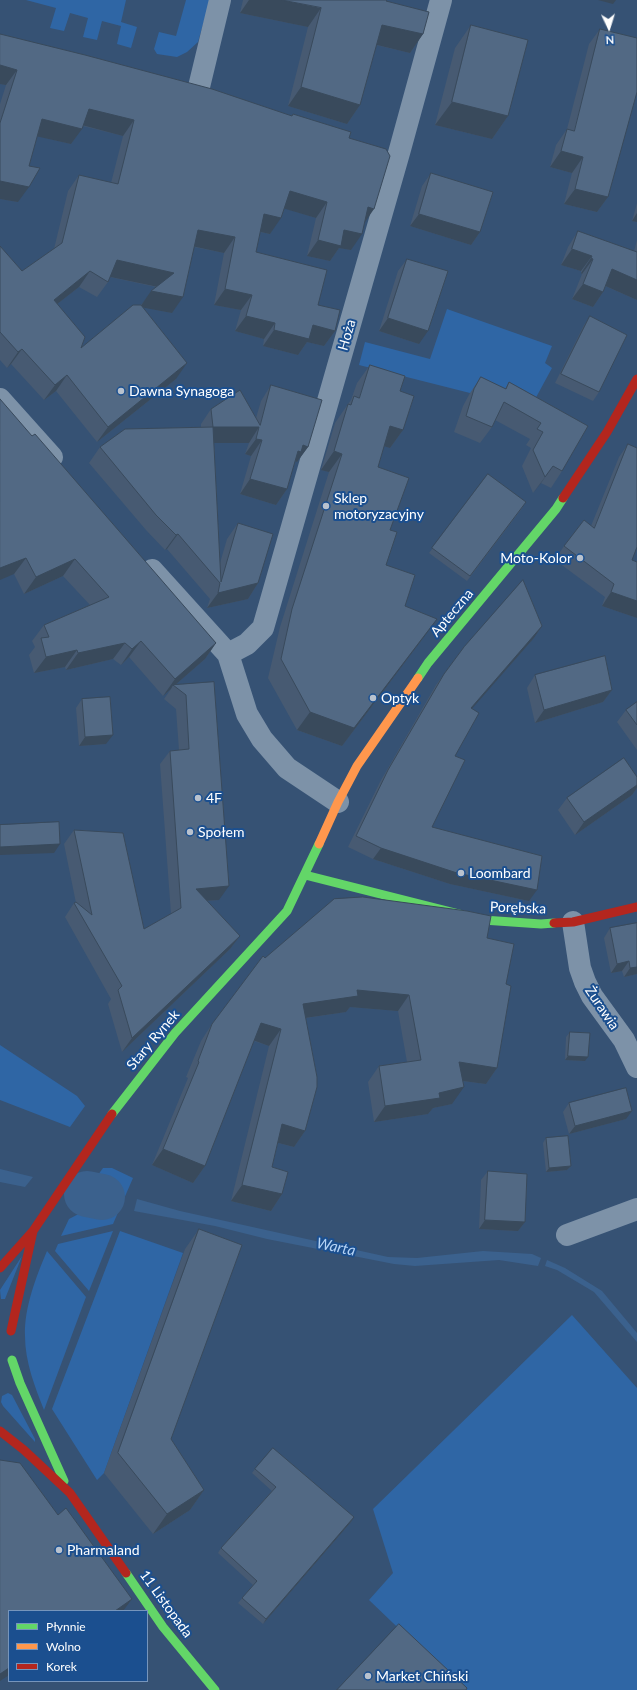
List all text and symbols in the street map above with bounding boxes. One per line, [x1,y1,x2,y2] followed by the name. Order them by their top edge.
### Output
[589,8,629,48] north arrow
[605,34,615,47] text: N
[335,318,359,352] street label: Hoża
[129,383,234,399] place label: Dawna Synagoga
[116,386,126,396] marker: Dawna Synagoga
[334,490,424,522] place label: Sklep motoryzacyjny
[321,501,331,511] marker: Sklep motoryzacyjny
[500,550,572,566] place label: Moto-Kolor
[575,553,585,563] marker: Moto-Kolor
[427,586,477,640] street label: Apteczna
[381,690,419,706] place label: Optyk
[368,693,378,703] marker: Optyk
[206,790,222,806] place label: 4F
[193,793,203,803] marker: 4F
[198,824,244,840] place label: Społem
[185,827,195,837] marker: Społem
[469,865,531,881] place label: Loombard
[456,868,466,878] marker: Loombard
[490,899,546,917] street label: Porębska
[581,983,623,1033] street label: Żurawia
[123,1007,183,1073] street label: Stary Rynek
[315,1234,357,1260] water label: Warta
[67,1542,140,1558] place label: Pharmaland
[54,1545,64,1555] marker: Pharmaland
[136,1567,196,1641] street label: 11 Listopada
[8,1610,148,1682] legend
[46,1619,86,1634] text: Płynnie
[46,1639,81,1654] text: Wolno
[46,1659,77,1674] text: Korek
[376,1668,468,1684] place label: Market Chiński
[363,1671,373,1681] marker: Market Chiński

